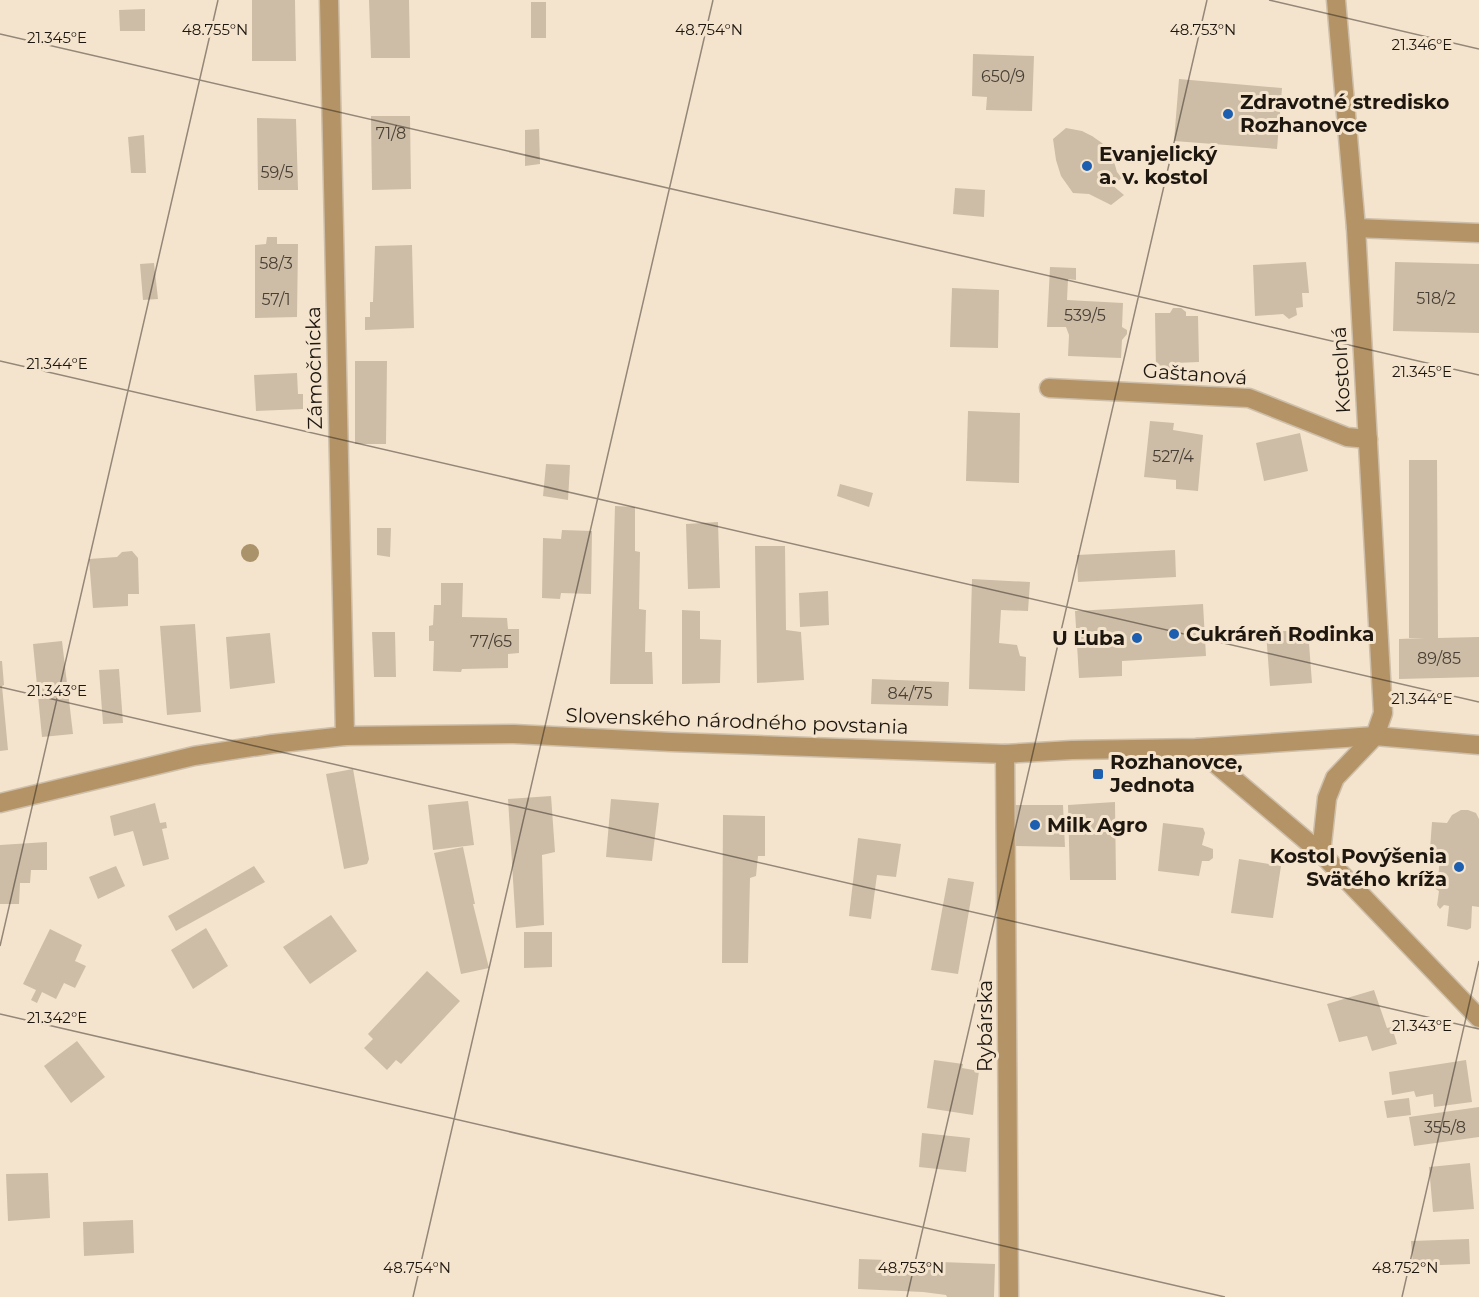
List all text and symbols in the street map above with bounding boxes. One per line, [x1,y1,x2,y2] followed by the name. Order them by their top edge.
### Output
[182,20,248,39] text: 48.755°N
[675,20,743,39] text: 48.754°N
[1170,20,1236,39] text: 48.753°N
[27,28,87,47] text: 21.345°E
[1392,35,1452,54] text: 21.346°E
[981,67,1025,86] house number: 650/9
[1240,90,1449,137] place label: Zdravotné stredisko Rozhanovce
[1221,107,1235,121] marker: Zdravotné stredisko Rozhanovce
[376,124,406,143] house number: 71/8
[1099,142,1218,189] place label: Evanjelický a. v. kostol
[1080,159,1094,173] marker: Evanjelický a. v. kostol
[261,163,293,182] house number: 59/5
[259,254,293,273] house number: 58/3
[1416,289,1456,308] house number: 518/2
[261,290,291,309] house number: 57/1
[301,306,327,430] street label: Zámočnícka
[1064,306,1106,325] house number: 539/5
[1327,326,1355,414] street label: Kostolná
[26,354,88,373] text: 21.344°E
[1142,358,1248,390] street label: Gaštanová
[1392,362,1452,381] text: 21.345°E
[1152,447,1194,466] house number: 527/4
[1186,622,1374,646] place label: Cukráreň Rodinka
[1052,626,1125,650] place label: U Ľuba
[1167,627,1181,641] marker: Cukráreň Rodinka
[1130,631,1144,645] marker: U Ľuba
[470,632,512,651] house number: 77/65
[1417,649,1461,668] house number: 89/85
[27,681,87,700] text: 21.343°E
[887,684,933,703] house number: 84/75
[1391,689,1453,708] text: 21.344°E
[565,703,909,739] street label: Slovenského národného povstania
[1109,750,1243,797] place label: Rozhanovce, Jednota
[1091,767,1105,781] marker: Rozhanovce, Jednota
[1047,813,1148,837] place label: Milk Agro
[1028,818,1042,832] marker: Milk Agro
[1270,844,1447,891] place label: Kostol Povýšenia Svätého kríža
[1452,860,1466,874] marker: Kostol Povýšenia Svätého kríža
[973,980,997,1072] street label: Rybárska
[27,1008,87,1027] text: 21.342°E
[1392,1016,1452,1035] text: 21.343°E
[1424,1118,1466,1137] house number: 355/8
[383,1258,451,1277] text: 48.754°N
[878,1258,944,1277] text: 48.753°N
[1372,1258,1438,1277] text: 48.752°N

